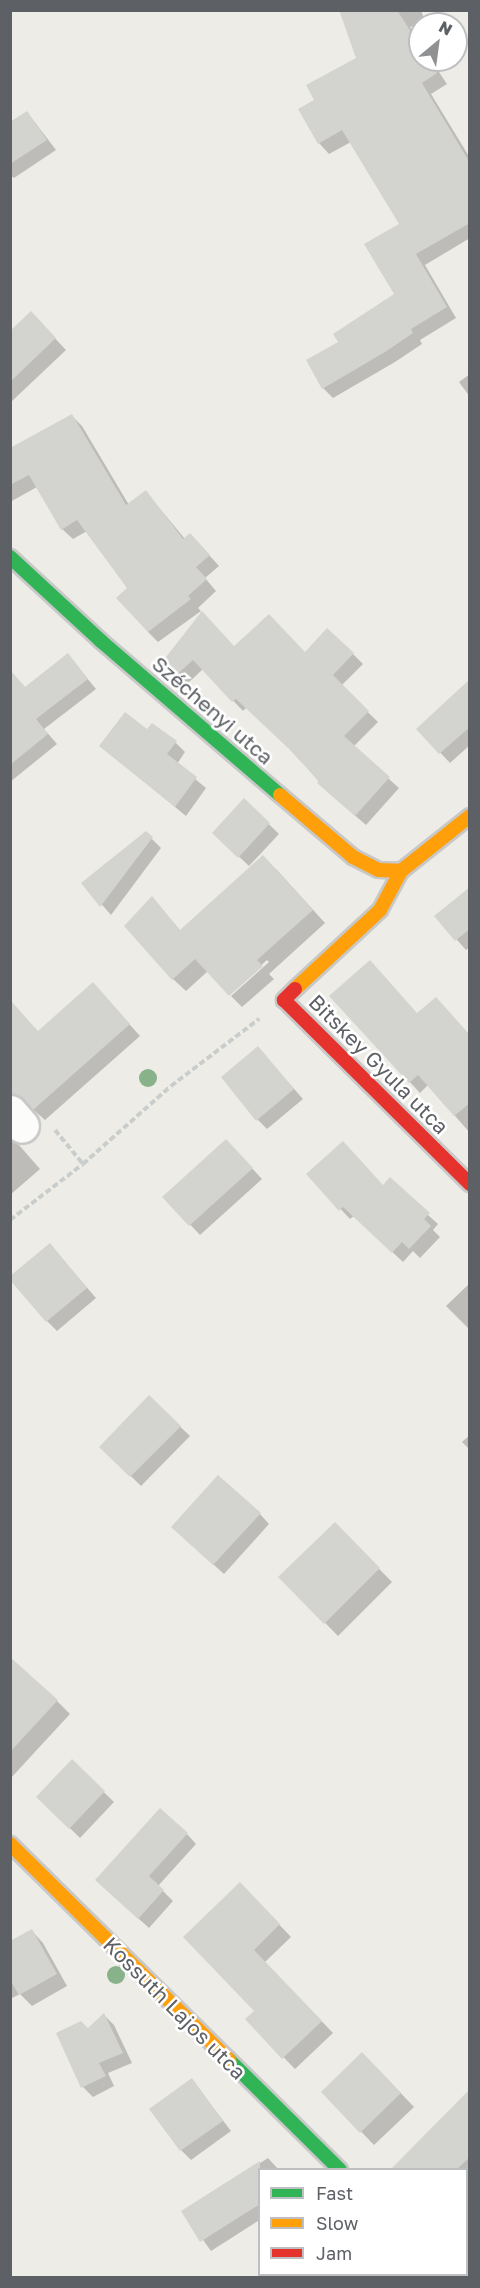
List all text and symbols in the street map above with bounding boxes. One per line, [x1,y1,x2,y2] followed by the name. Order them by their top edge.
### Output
[408,12,468,72] north arrow
[436,16,456,40] text: N
[147,651,279,769] street label: Széchenyi utca
[304,989,454,1139] street label: Bitskey Gyula utca
[98,1931,252,2085] street label: Kossuth Lajos utca
[258,2168,468,2276] legend
[316,2182,353,2204] text: Fast
[316,2212,358,2234] text: Slow
[316,2242,352,2264] text: Jam

